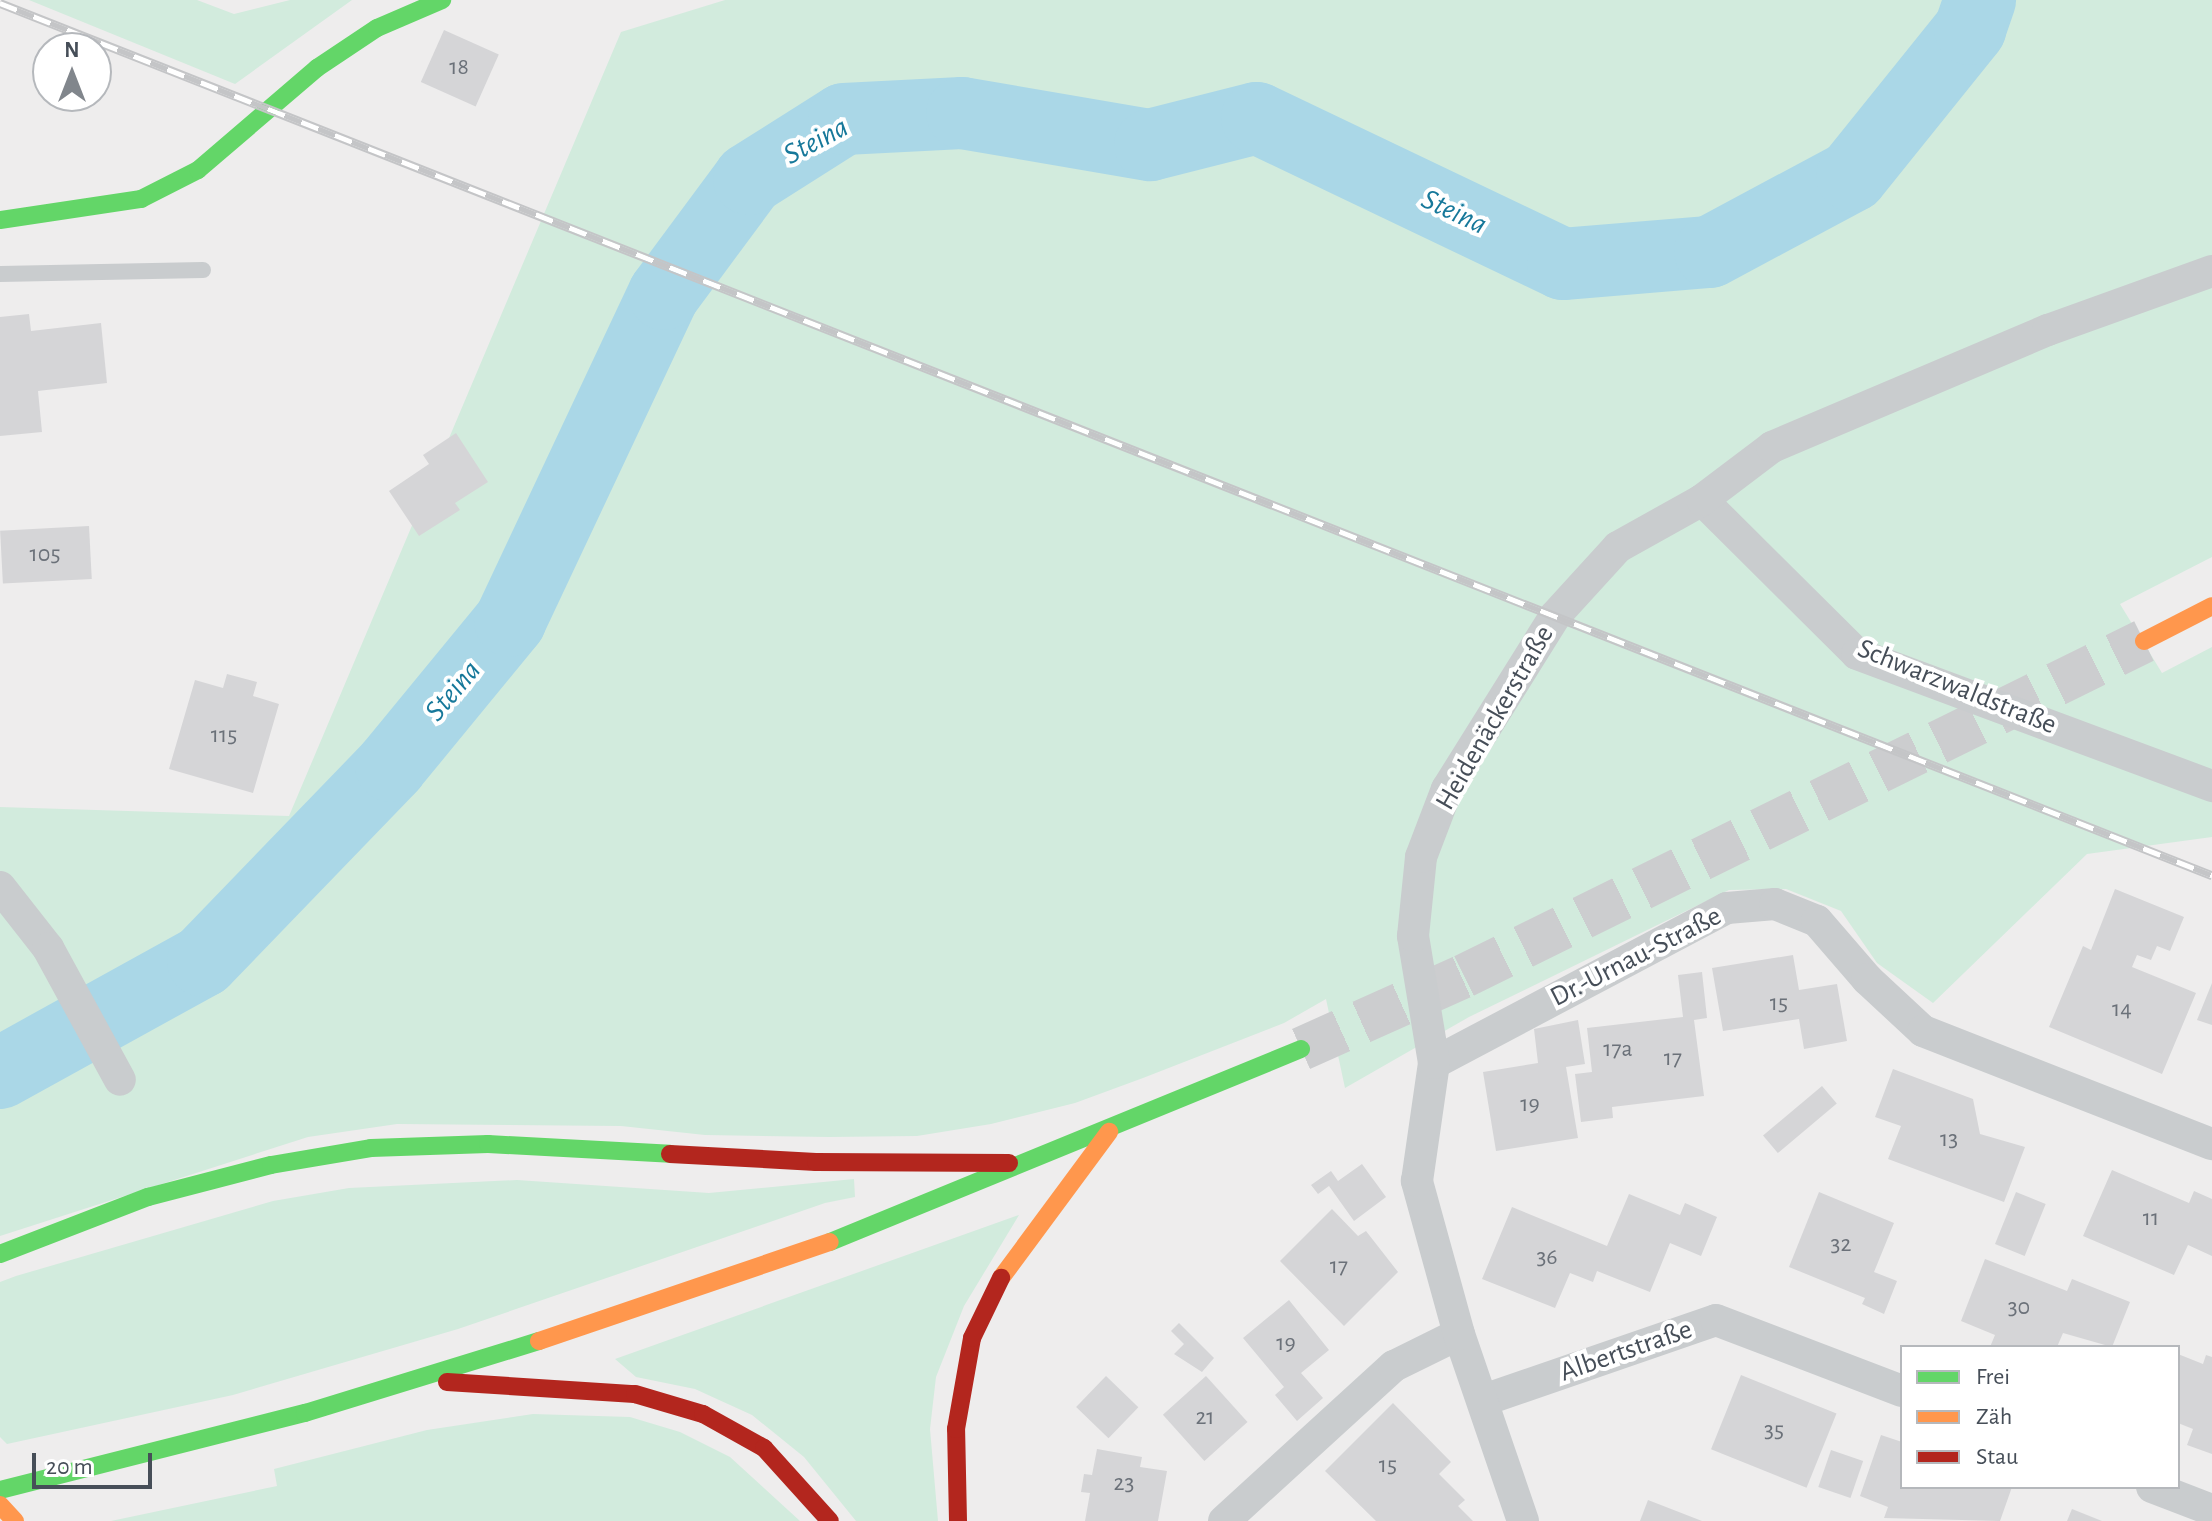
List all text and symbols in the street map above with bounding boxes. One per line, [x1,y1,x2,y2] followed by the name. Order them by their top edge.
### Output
[32,32,112,112] north arrow
[64,39,80,61] text: N
[449,54,469,82] house number: 18
[777,109,855,173] water label: Steina
[1416,181,1492,243] water label: Steina
[30,541,60,569] house number: 105
[1429,620,1561,816] street label: Heidenäckerstraße
[1853,632,2061,742] street label: Schwarzwaldstraße
[417,653,489,729] water label: Steina
[211,722,237,750] house number: 115
[1545,899,1727,1015] street label: Dr.-Urnau-Straße
[1770,990,1788,1018] house number: 15
[2112,996,2132,1024] house number: 14
[1603,1036,1633,1064] house number: 17a
[1664,1045,1682,1073] house number: 17
[1520,1091,1540,1119] house number: 19
[1940,1126,1958,1154] house number: 13
[2143,1205,2159,1233] house number: 11
[1831,1231,1851,1259] house number: 32
[1536,1244,1558,1272] house number: 36
[1330,1253,1348,1281] house number: 17
[2008,1294,2030,1322] house number: 30
[1555,1313,1697,1389] street label: Albertstraße
[1276,1330,1296,1358] house number: 19
[1900,1345,2180,1489] legend
[1976,1365,2010,1389] text: Frei
[1195,1404,1215,1432] house number: 21
[1976,1405,2012,1429] text: Zäh
[1764,1417,1784,1445] house number: 35
[36,1437,156,1487] scale bar
[1976,1445,2018,1469] text: Stau
[1379,1452,1397,1480] house number: 15
[46,1455,93,1479] text: 20 m
[1114,1470,1134,1498] house number: 23

